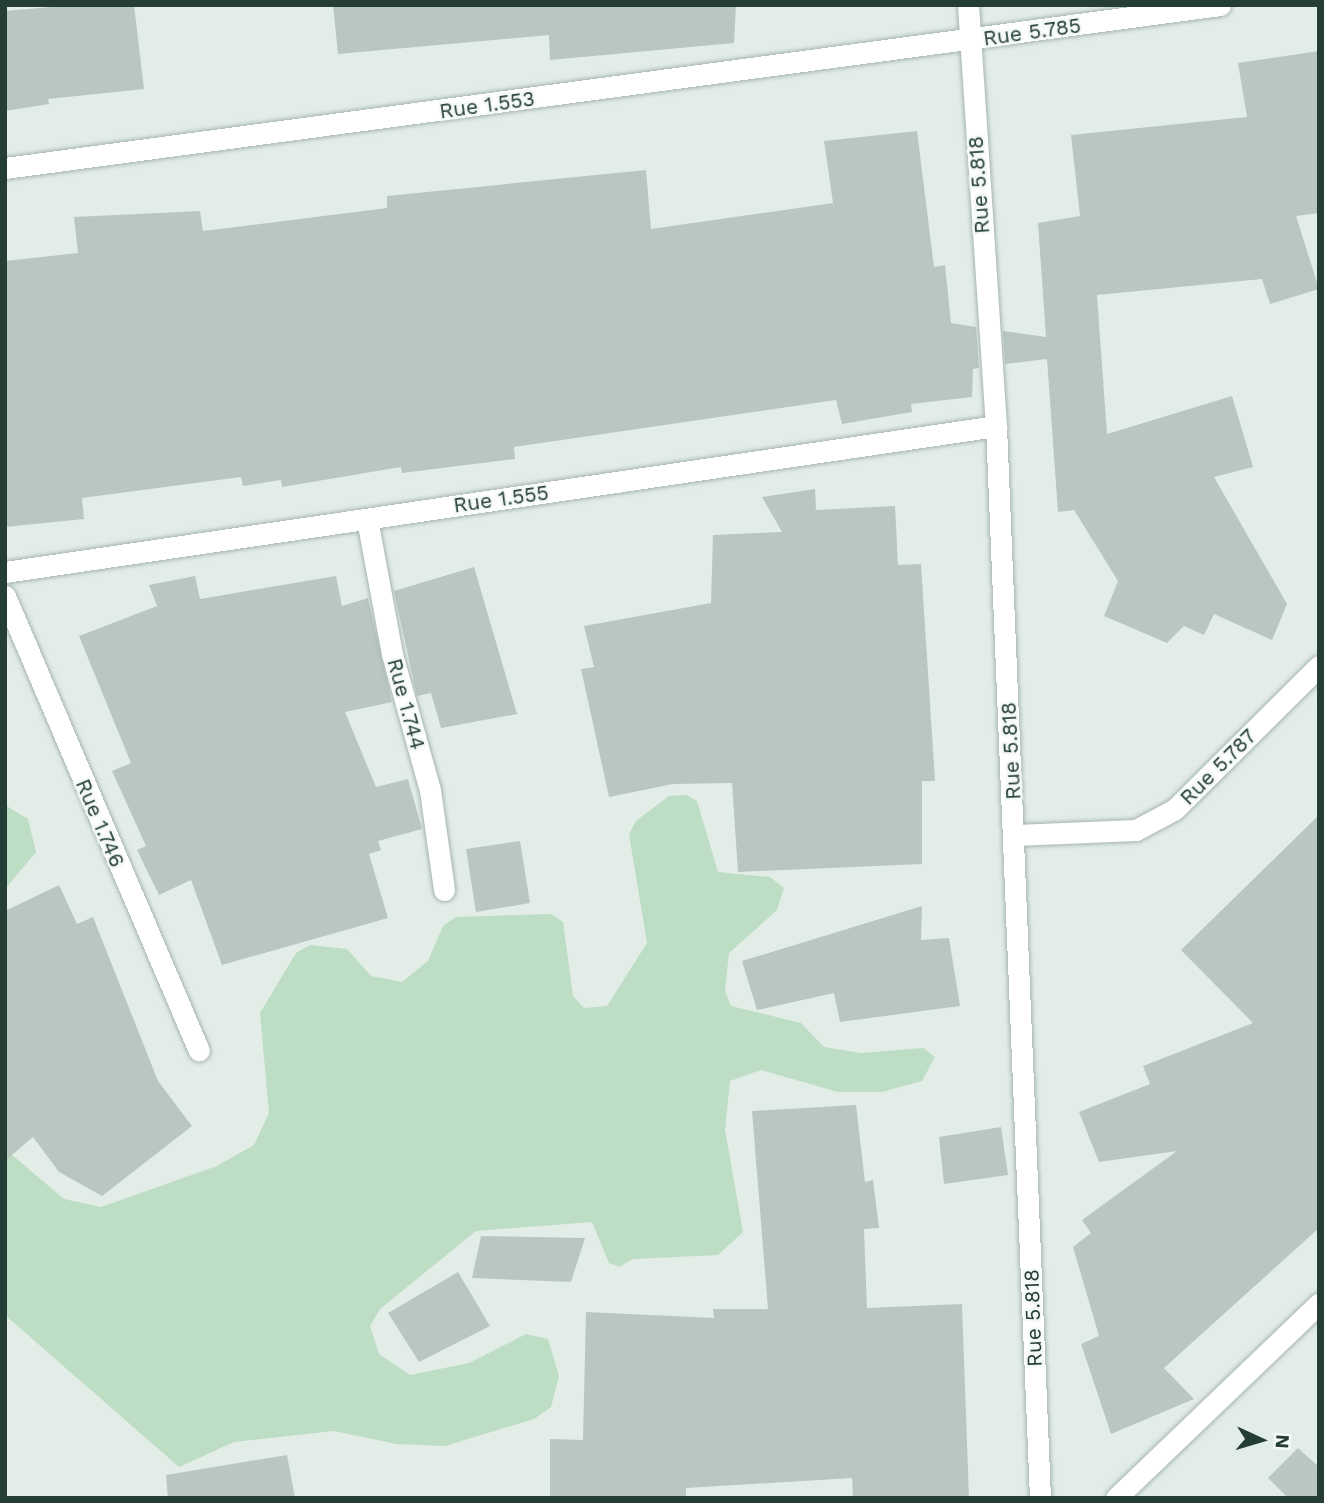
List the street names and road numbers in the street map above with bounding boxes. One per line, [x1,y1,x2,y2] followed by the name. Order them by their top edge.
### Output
[981,13,1083,51] street label: Rue 5.785
[437,86,537,124] street label: Rue 1.553
[963,135,995,235] street label: Rue 5.818
[452,480,550,518] street label: Rue 1.555
[382,655,430,753] street label: Rue 1.744
[996,701,1026,801] street label: Rue 5.818
[1175,724,1261,810] street label: Rue 5.787
[70,775,130,871] street label: Rue 1.746
[1019,1269,1047,1367] street label: Rue 5.818

